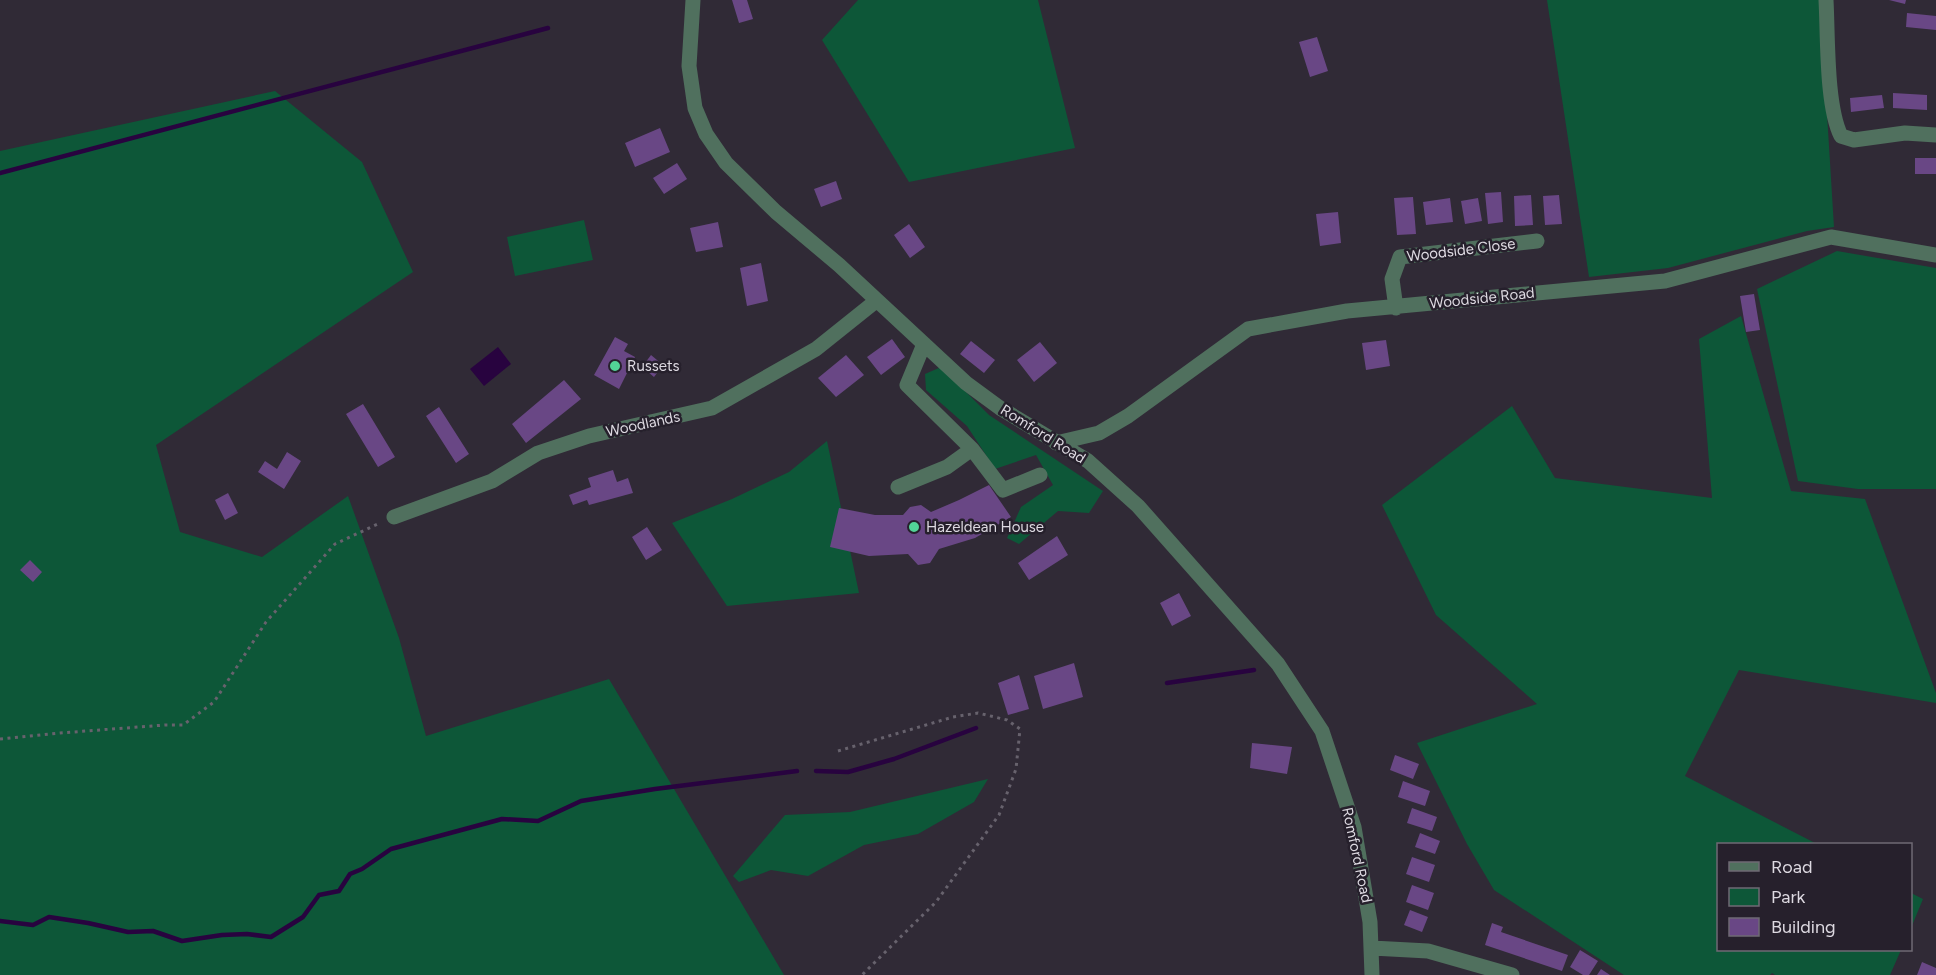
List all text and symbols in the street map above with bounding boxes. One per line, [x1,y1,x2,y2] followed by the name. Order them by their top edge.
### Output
[1406,234,1516,266] street label: Woodside Close
[1429,284,1535,312] street label: Woodside Road
[627,357,680,375] place label: Russets
[608,359,622,373] marker: Russets
[997,401,1089,467] street label: Romford Road
[604,407,682,441] street label: Woodlands
[926,518,1044,536] place label: Hazeldean House
[907,520,921,534] marker: Hazeldean House
[1338,806,1376,904] street label: Romford Road
[1717,843,1912,951] legend
[1771,856,1812,878] text: Road
[1771,886,1806,908] text: Park
[1771,916,1836,938] text: Building

